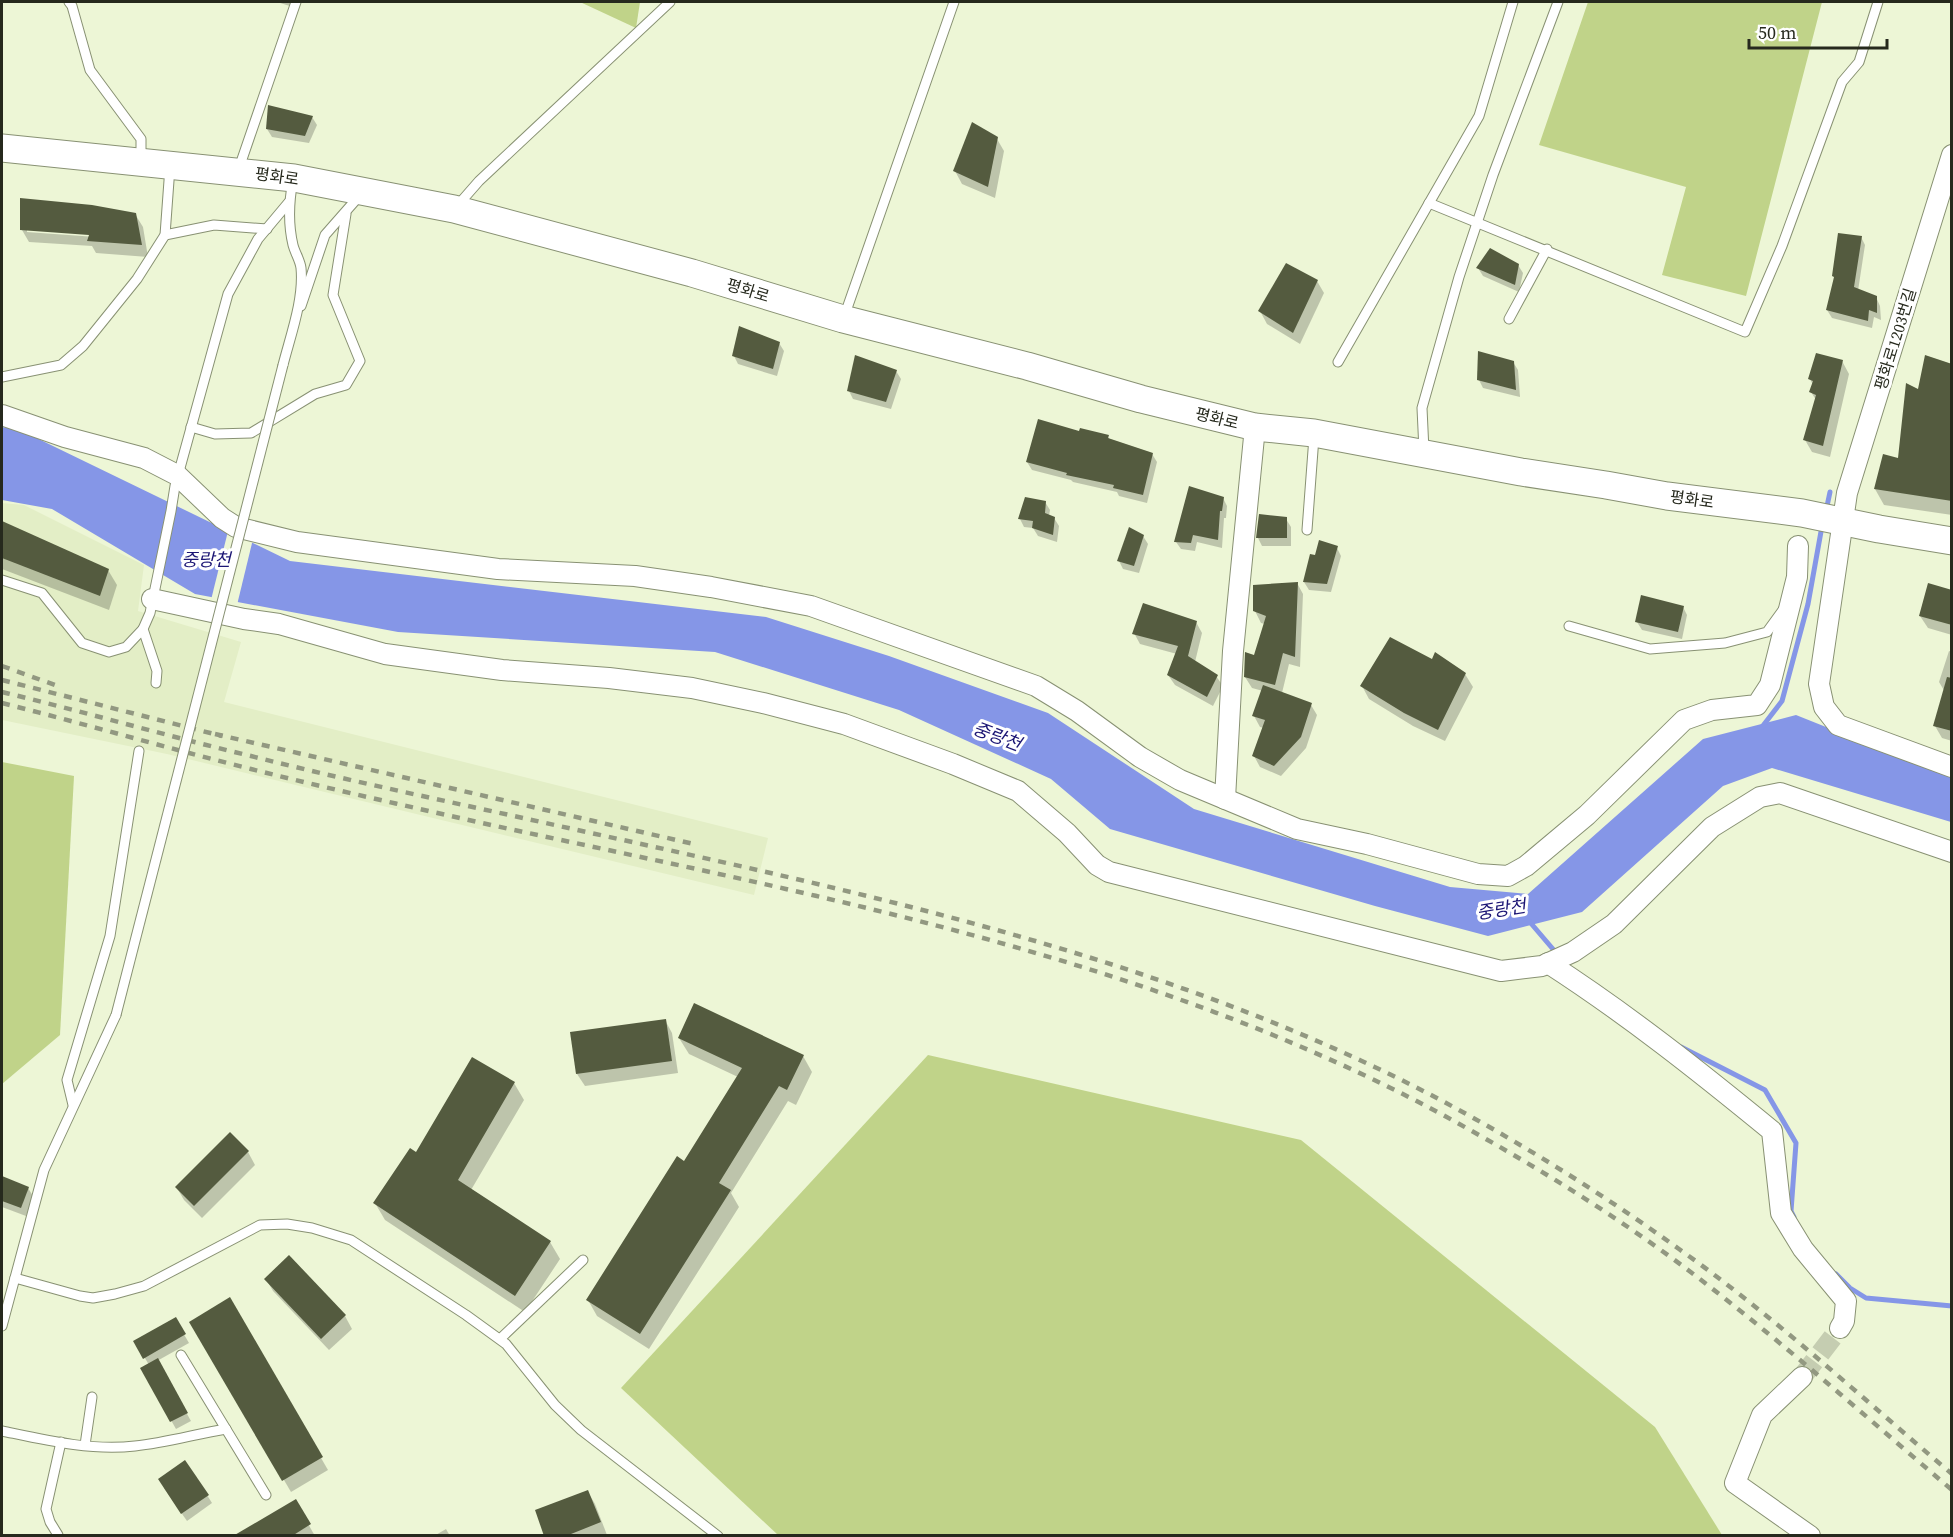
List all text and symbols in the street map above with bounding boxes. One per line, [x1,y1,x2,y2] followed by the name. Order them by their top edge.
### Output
[1749,12,1887,50] scale bar
[1758,20,1796,45] text: 50 m
[254,162,301,190] street label: 평화로
[724,273,773,307] street label: 평화로
[1869,285,1921,393] street label: 평화로1203번길
[1193,402,1241,434] street label: 평화로
[1669,485,1716,513] street label: 평화로
[181,547,233,572] water label: 중랑천
[969,715,1027,757] water label: 중랑천
[1475,892,1530,925] water label: 중랑천

